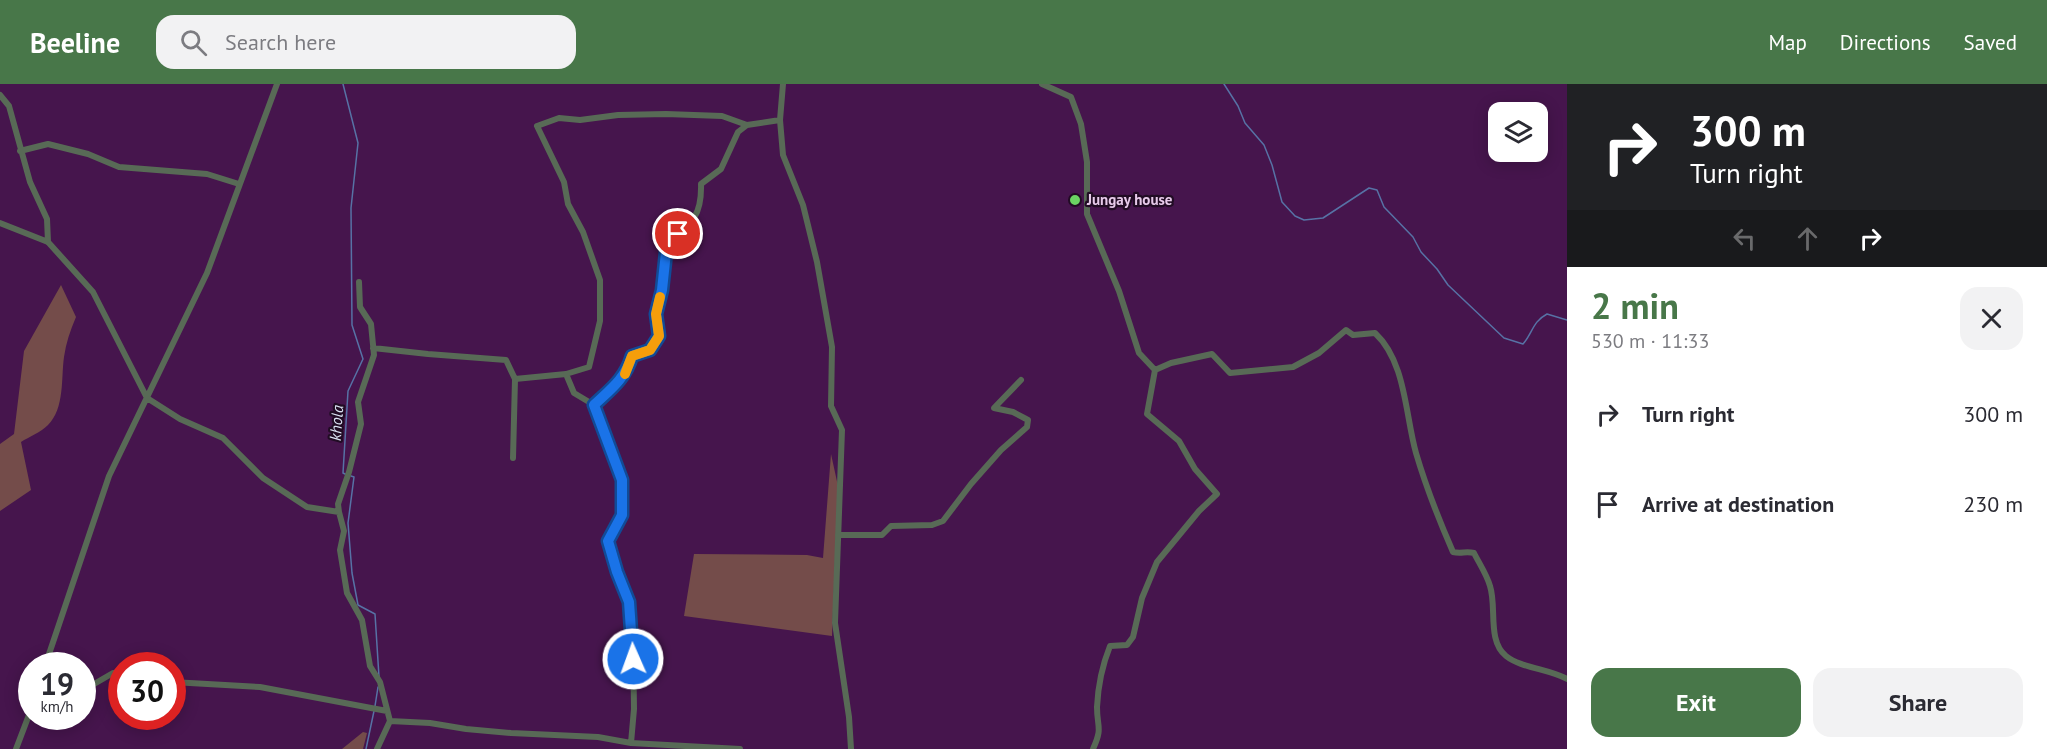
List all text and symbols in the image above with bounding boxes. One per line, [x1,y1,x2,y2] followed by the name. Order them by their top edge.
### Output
[156,15,576,69] search box
[30,24,120,61] text: Beeline
[177,26,210,59] icon: search
[225,28,336,56] text: Search here
[1768,29,1807,56] text: Map
[1840,29,1931,56] text: Directions
[1964,29,2017,56] text: Saved
[1488,102,1548,162] map controls
[1488,102,1548,162] button: layers
[1690,103,1806,158] text: 300 m
[1591,108,1669,186] icon: right
[1690,156,1803,190] text: Turn right
[1086,190,1173,209] place label: Jungay house
[1068,193,1082,207] marker: Jungay house
[652,208,703,259] pin
[661,217,694,250] icon: arrive
[1728,222,1761,255] icon: left
[1791,222,1824,255] icon: ahead
[1854,222,1887,255] icon: right
[1591,282,1679,329] text: 2 min
[1960,287,2023,350] button: close
[1591,328,1709,354] text: 530 m · 11:33
[1591,398,1624,431] icon: right
[1642,400,1734,428] text: Turn right
[1963,400,2023,428] text: 300 m
[325,404,347,442] water label: khola
[1591,488,1624,521] icon: arrive
[1642,490,1834,518] text: Arrive at destination
[1963,490,2023,518] text: 230 m
[601,627,665,691] position arrow
[108,652,186,730] speed limit sign: 30
[40,664,74,703] text: 19
[1591,668,1801,737] button: Exit
[1813,668,2023,737] button: Share
[41,697,73,716] text: km/h

